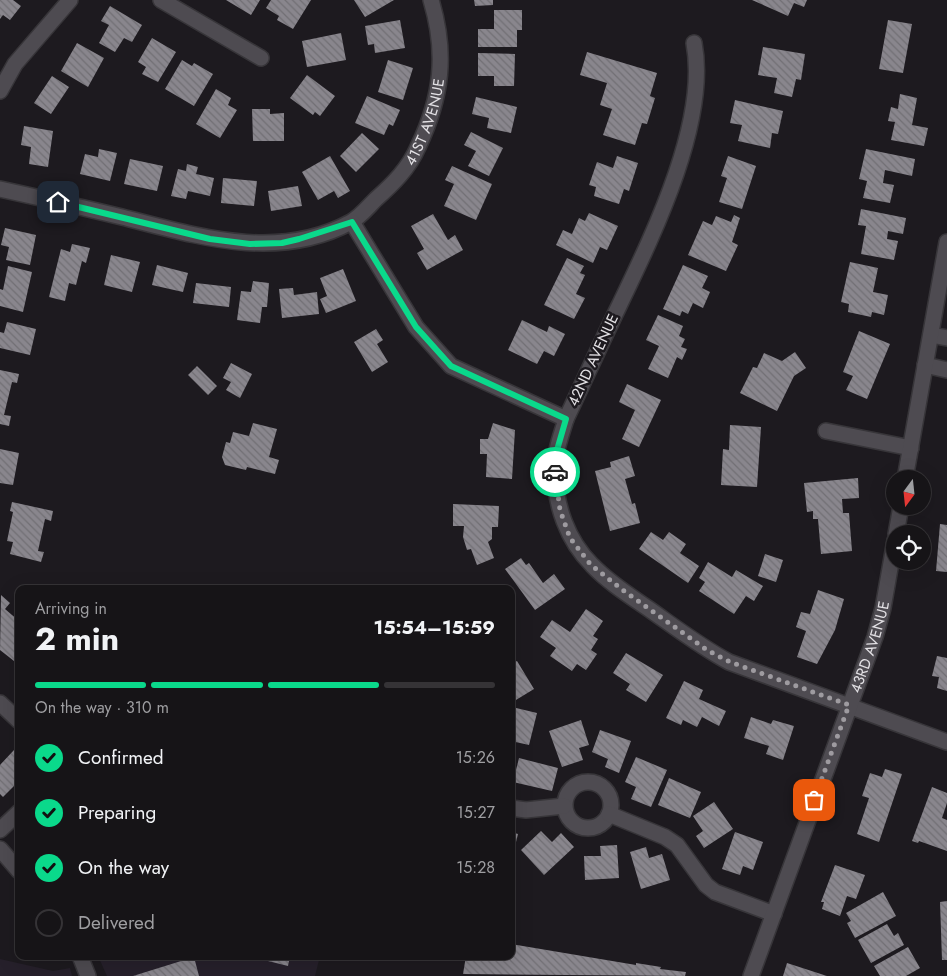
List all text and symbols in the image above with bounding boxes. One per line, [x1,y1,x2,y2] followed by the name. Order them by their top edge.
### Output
[399,77,450,170] street label: 41ST AVENUE
[37,181,79,223] pin
[44,188,72,216] icon: home
[562,310,624,410] street label: 42ND AVENUE
[530,447,580,497] courier
[541,458,569,486] icon: car
[886,470,931,515] north arrow
[886,470,931,570] map controls
[886,525,931,570] button: locate
[35,597,107,620] text: Arriving in
[844,599,895,696] street label: 43RD AVENUE
[374,614,495,641] text: 15:54–15:59
[35,616,119,662] text: 2 min
[35,696,169,719] text: On the way · 310 m
[35,744,63,772] icon: check
[78,744,164,771] text: Confirmed
[456,746,495,769] text: 15:26
[793,779,835,821] pin
[800,786,828,814] icon: bag
[35,799,63,827] icon: check
[78,799,156,826] text: Preparing
[456,801,495,824] text: 15:27
[35,854,63,882] icon: check
[78,854,169,881] text: On the way
[456,856,495,879] text: 15:28
[78,909,155,936] text: Delivered

